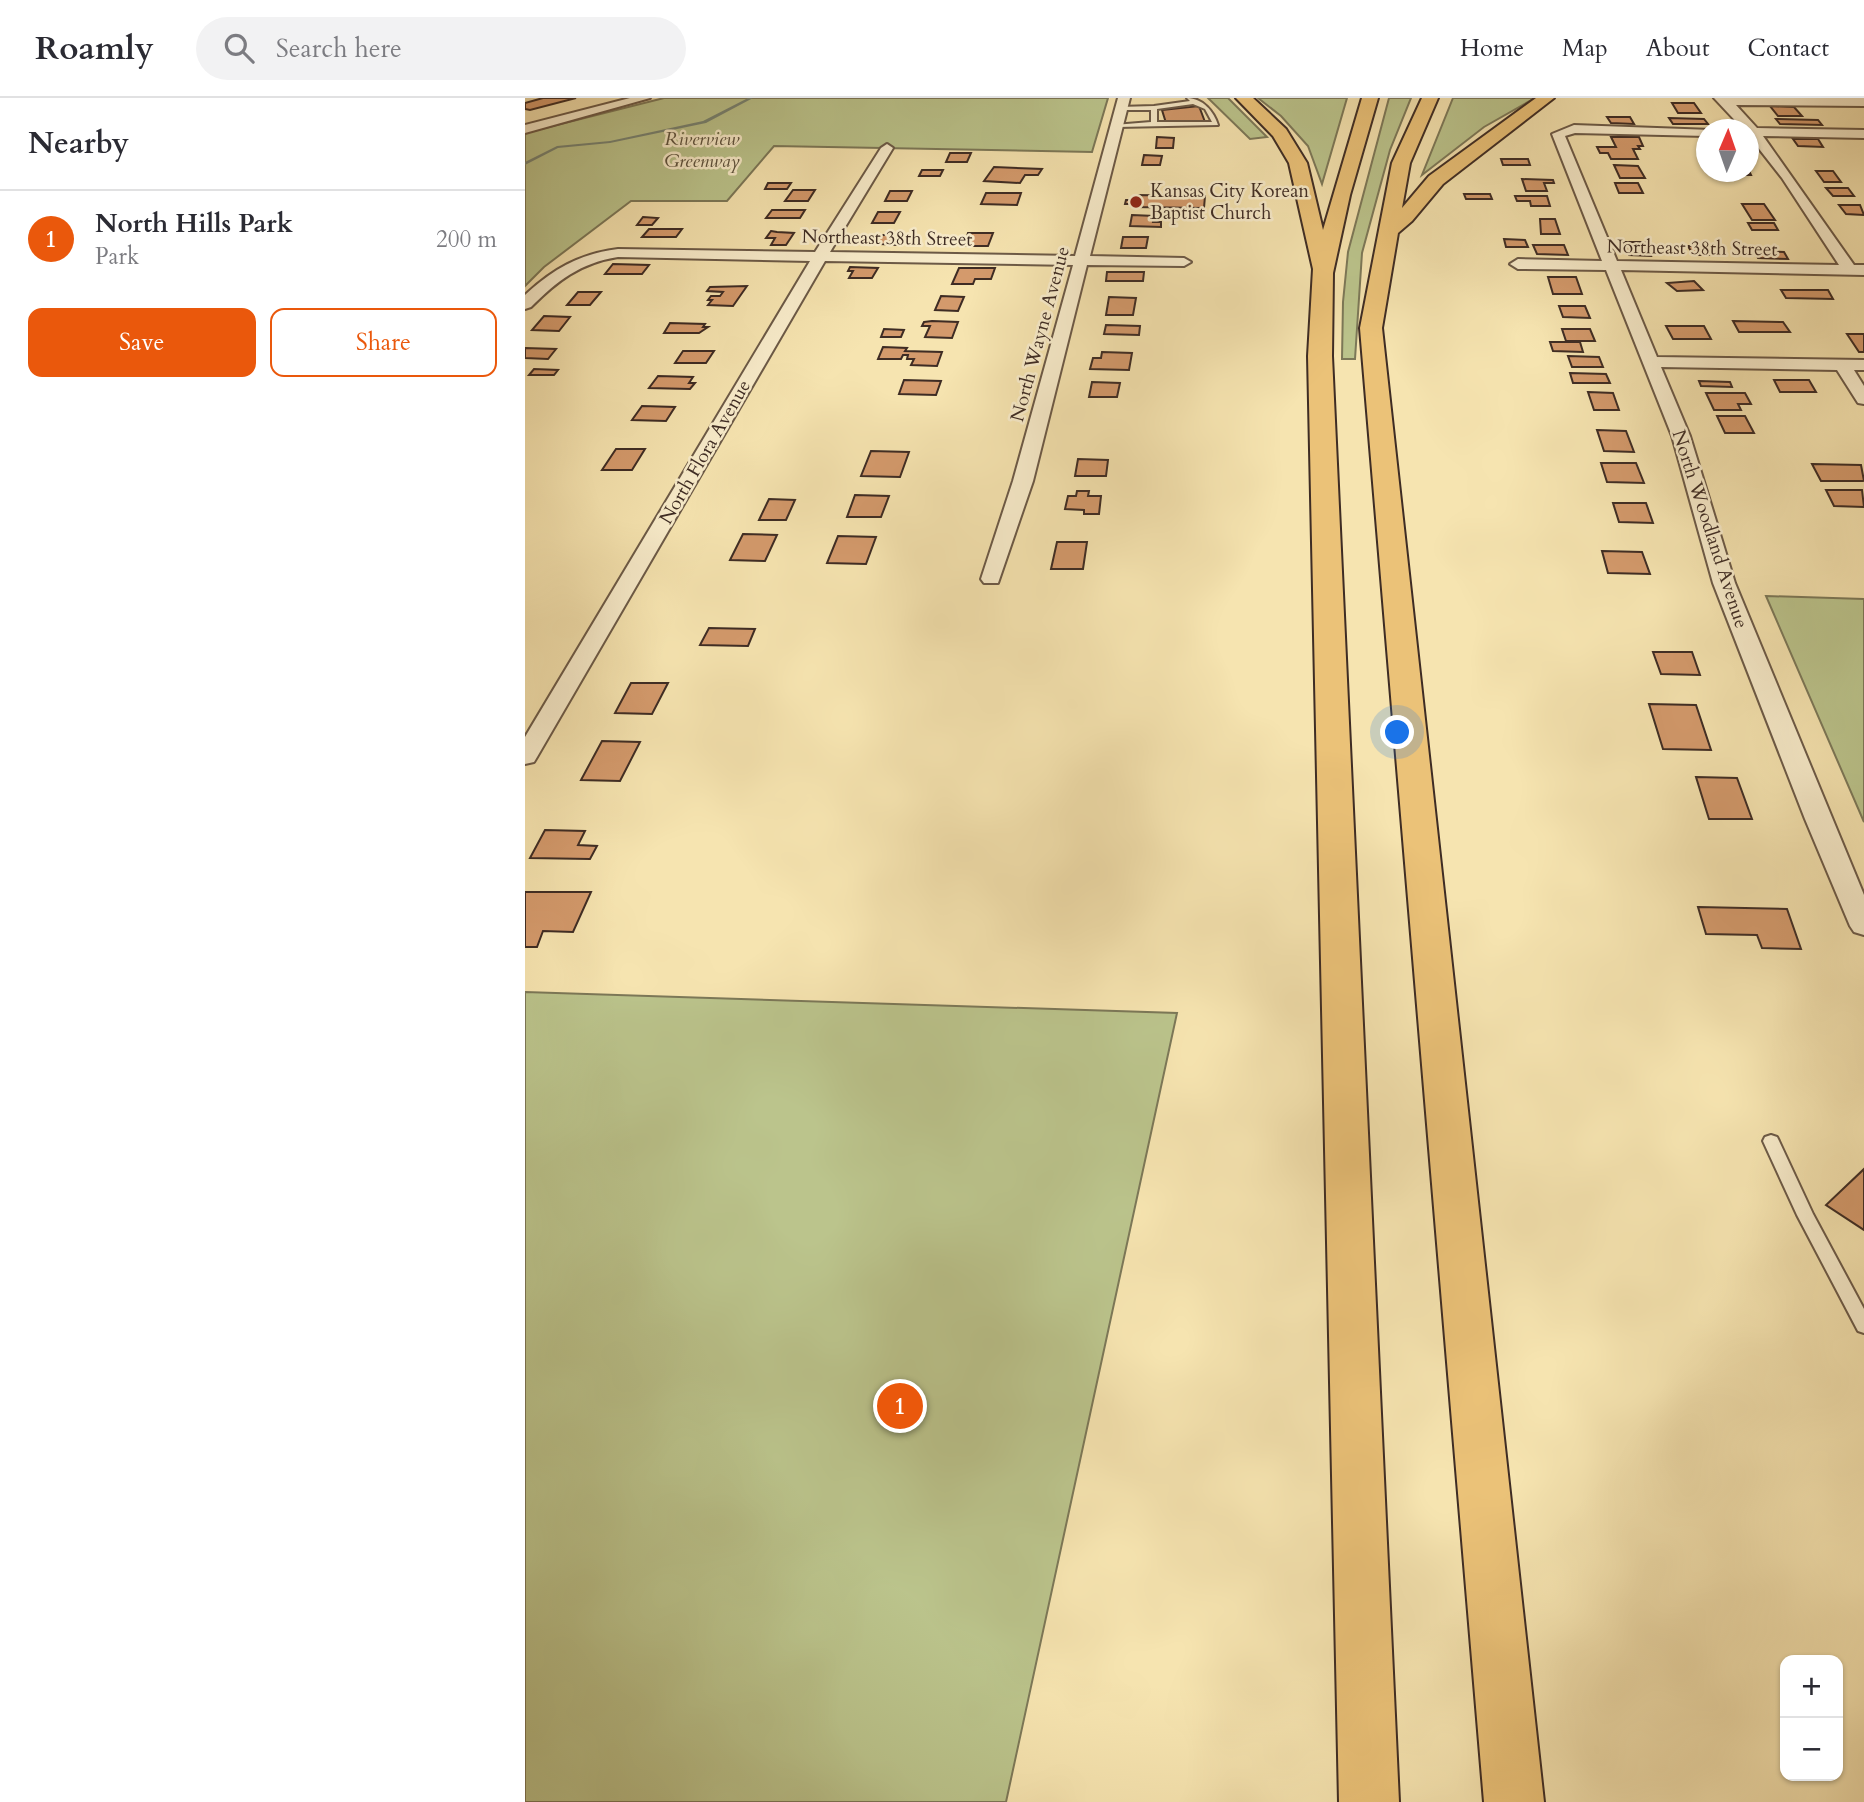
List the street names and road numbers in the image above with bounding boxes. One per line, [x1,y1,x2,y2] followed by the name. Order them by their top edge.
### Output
[801,224,973,252] street label: Northeast 38th Street
[1606,234,1778,262] street label: Northeast 38th Street
[1004,244,1076,424] street label: North Wayne Avenue
[653,375,757,529] street label: North Flora Avenue
[1666,426,1754,632] street label: North Woodland Avenue

